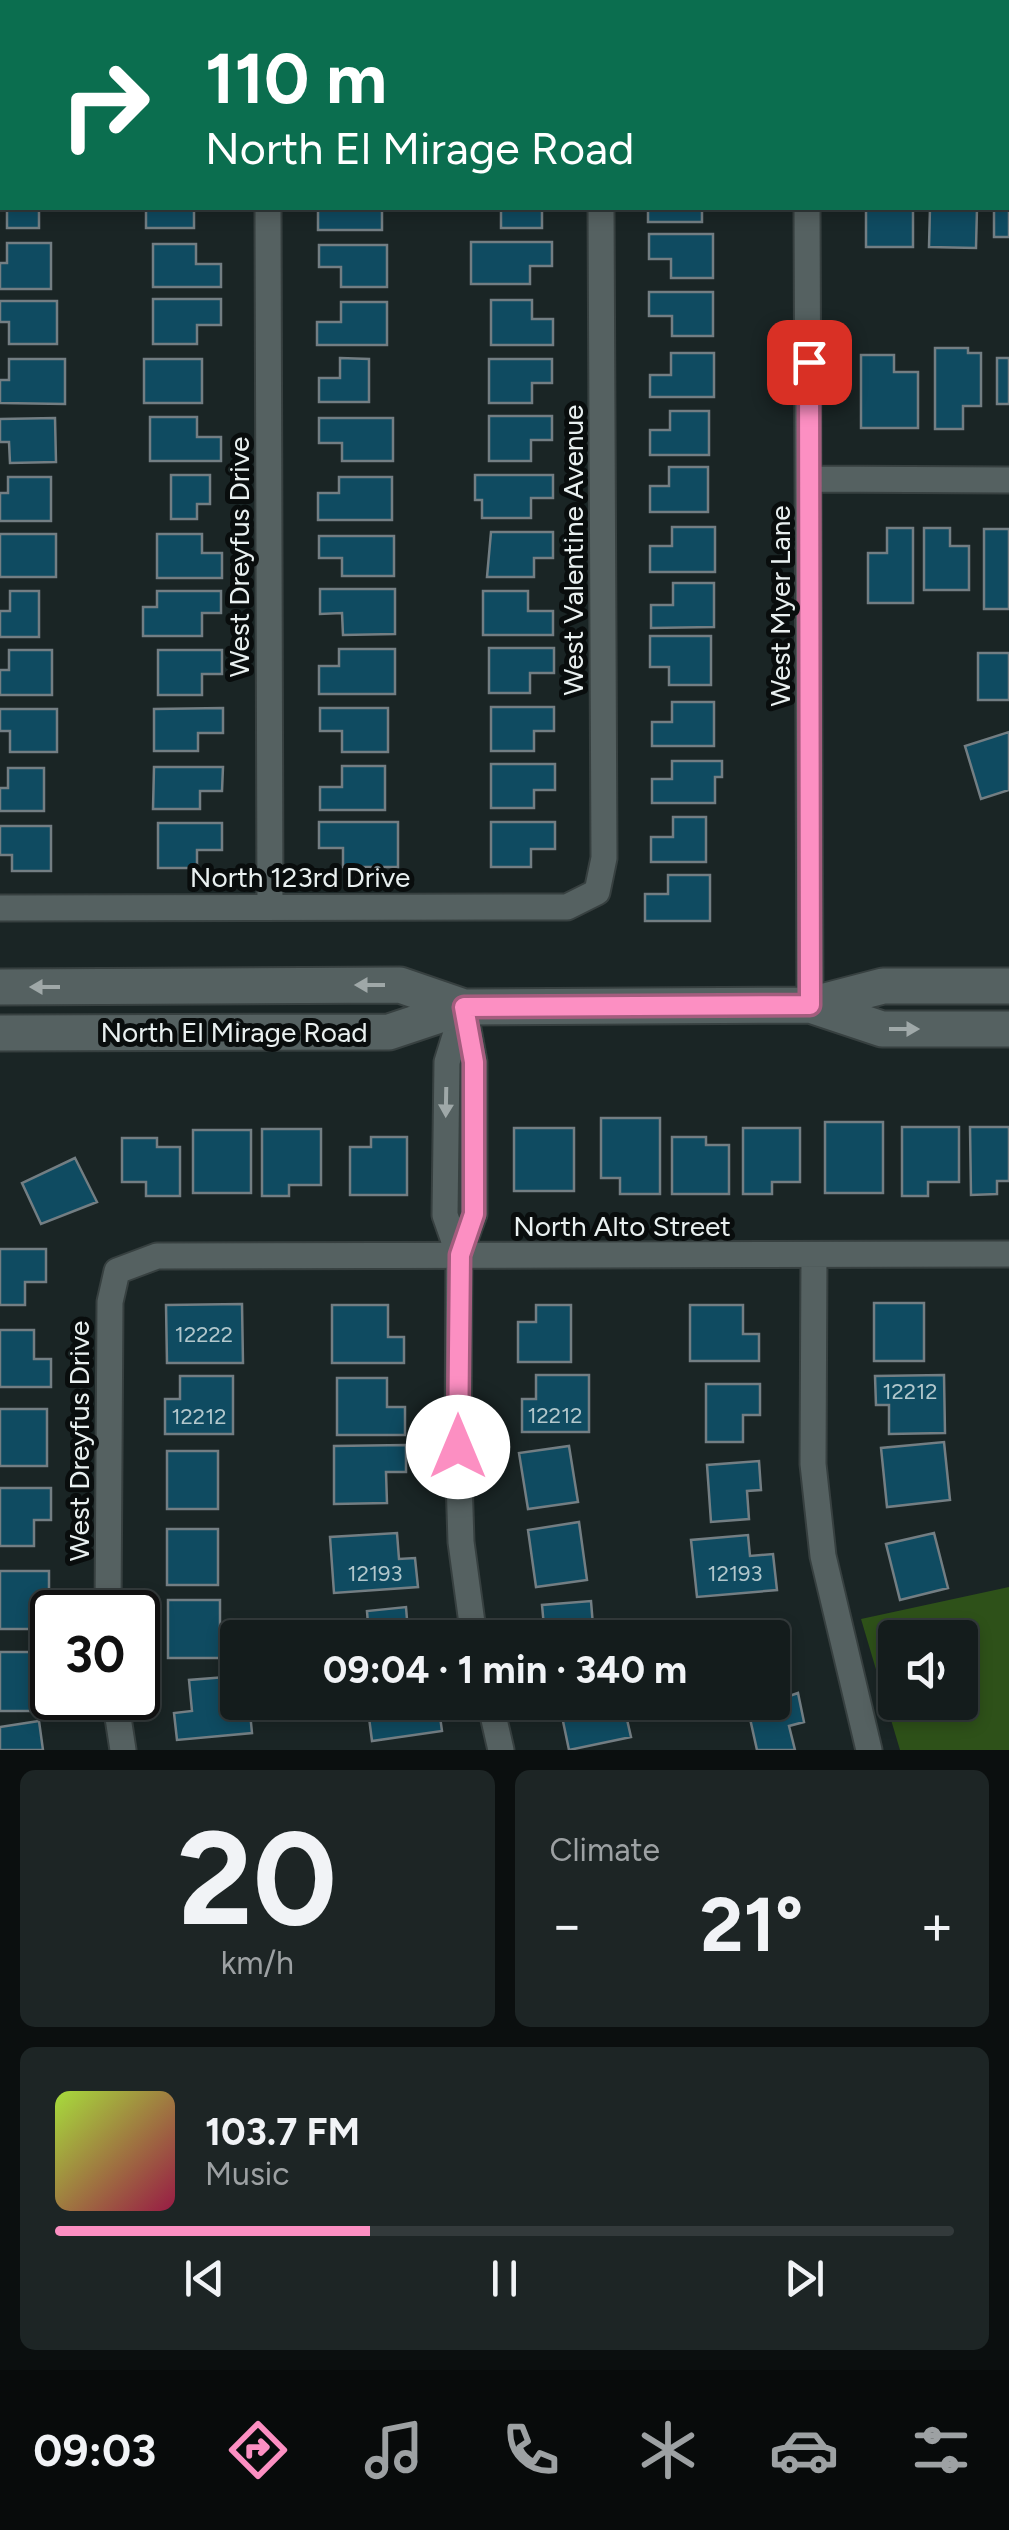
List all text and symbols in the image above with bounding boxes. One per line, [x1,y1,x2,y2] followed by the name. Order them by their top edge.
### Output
[205,36,387,121] text: 110 m
[40,40,170,170] icon: right
[205,121,634,175] text: North El Mirage Road
[767,320,852,405] pin
[782,335,837,390] icon: arrive
[556,405,590,695] street label: West Valentine Avenue
[222,437,256,677] street label: West Dreyfus Drive
[763,505,797,707] street label: West Myer Lane
[190,860,410,894] street label: North 123rd Drive
[353,977,385,993] one-way arrow
[28,979,60,995] one-way arrow
[100,1015,368,1049] street label: North El Mirage Road
[888,1021,920,1037] one-way arrow
[438,1087,454,1119] one-way arrow
[513,1209,731,1243] street label: North Alto Street
[62,1321,96,1561] street label: West Dreyfus Drive
[175,1321,233,1348] house number: 12222
[882,1378,938,1405] house number: 12212
[406,1395,510,1499] position arrow
[527,1402,583,1429] house number: 12212
[171,1403,227,1430] house number: 12212
[348,1560,402,1587] house number: 12193
[708,1560,762,1587] house number: 12193
[30,1590,160,1720] speed limit sign: 30
[878,1620,978,1720] map controls
[878,1620,978,1720] button: sound
[323,1647,687,1693] text: 09:04 · 1 min · 340 m
[177,1801,337,1957] text: 20
[550,1831,660,1869] text: Climate
[700,1880,803,1970] text: 21°
[550,1892,584,1958] text: −
[920,1892,954,1958] text: +
[221,1944,294,1982] text: km/h
[205,2109,360,2155] text: 103.7 FM
[205,2155,290,2193] text: Music
[177,2251,232,2306] icon: previous
[477,2251,532,2306] icon: pause
[777,2251,832,2306] icon: next
[223,2415,293,2485] icon: directions
[359,2415,429,2485] icon: music
[496,2415,566,2485] icon: phone
[633,2415,703,2485] icon: climate
[769,2415,839,2485] icon: car
[906,2415,976,2485] icon: filters
[33,2423,156,2477] text: 09:03

